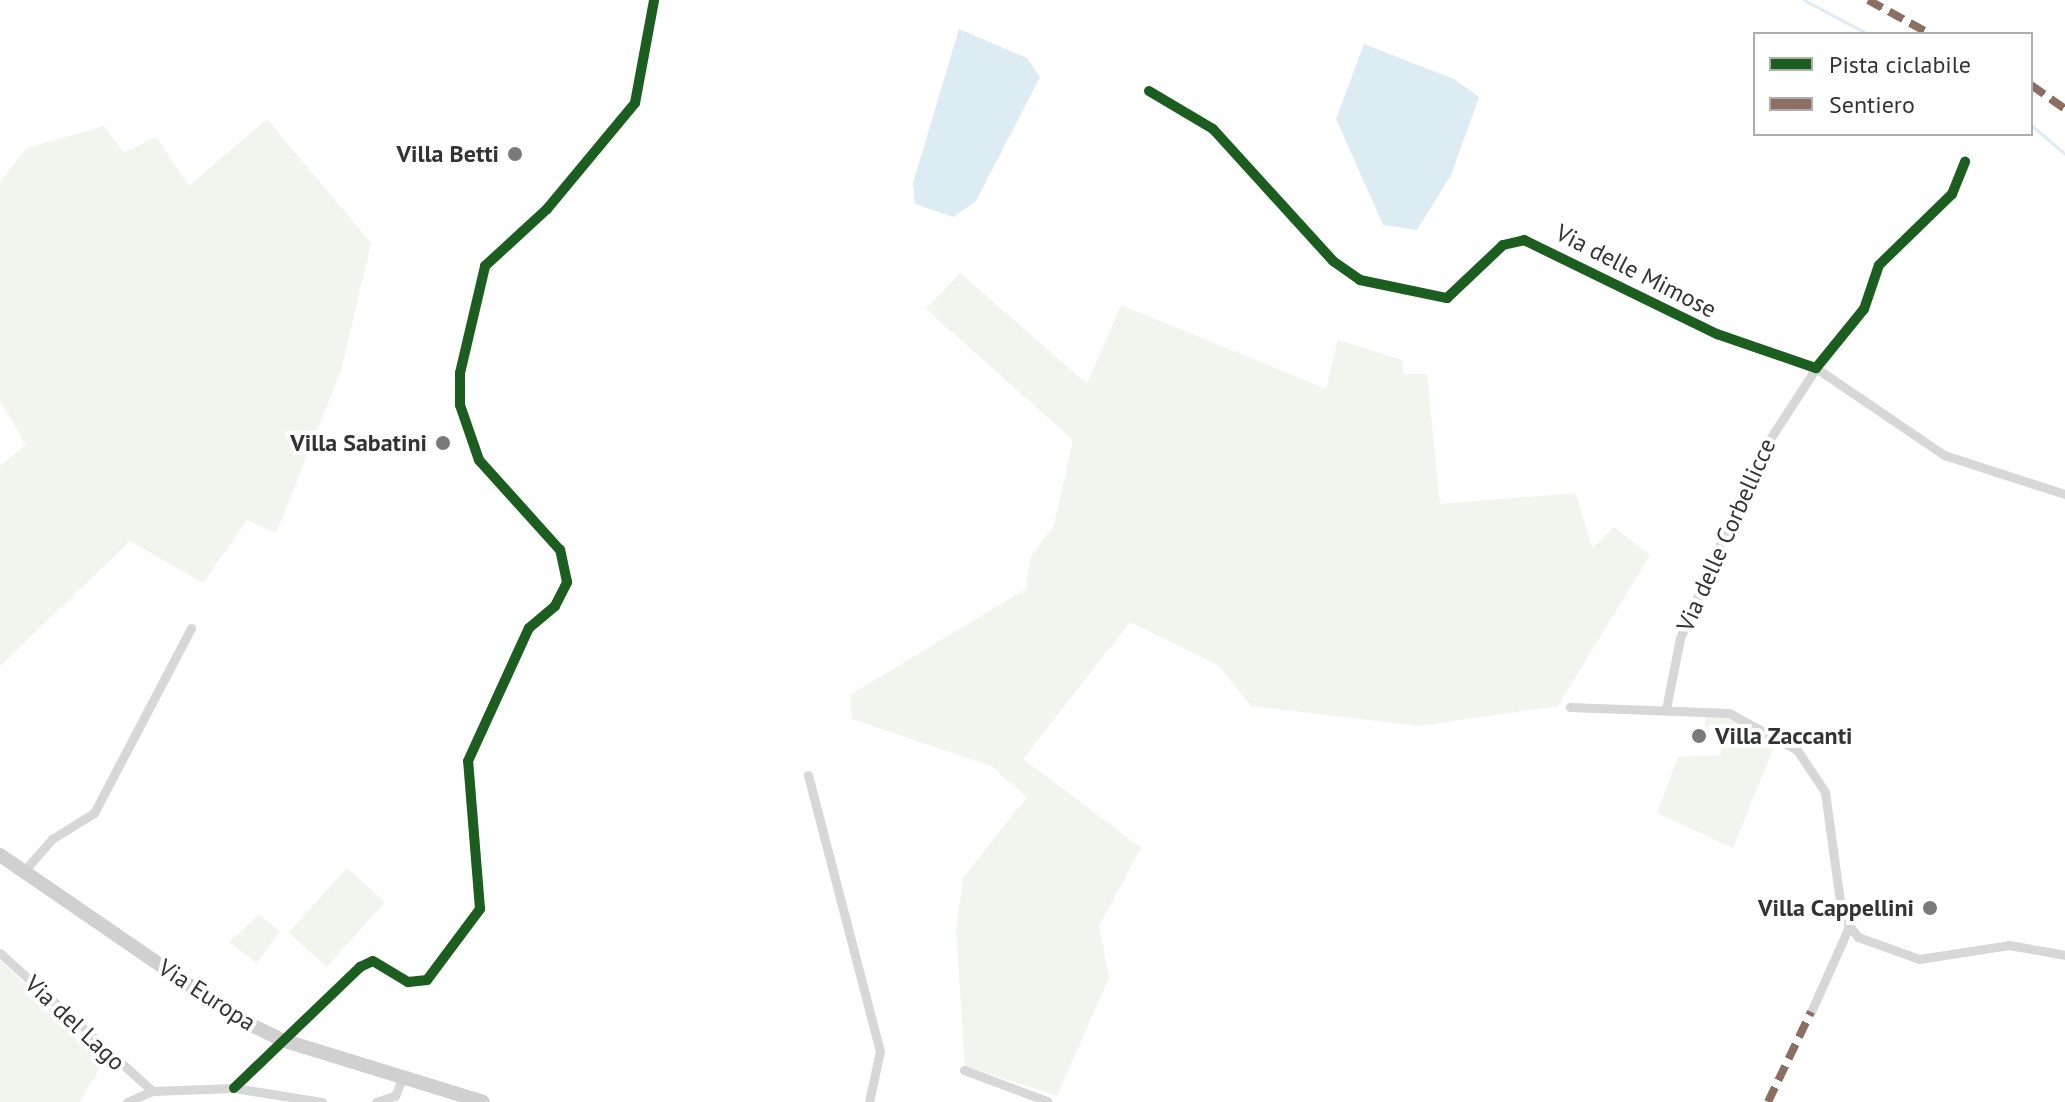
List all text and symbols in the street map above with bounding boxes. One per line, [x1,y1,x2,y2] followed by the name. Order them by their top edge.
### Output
[1753,32,2033,136] legend
[1829,49,1971,80] text: Pista ciclabile
[1829,89,1915,120] text: Sentiero
[397,140,499,168] place label: Villa Betti
[506,145,524,163] marker: Villa Betti
[1551,218,1721,324] street label: Via delle Mimose
[290,429,427,457] place label: Villa Sabatini
[434,434,452,452] marker: Villa Sabatini
[1670,434,1782,636] street label: Via delle Corbellicce
[1715,722,1853,750] place label: Villa Zaccanti
[1690,727,1708,745] marker: Villa Zaccanti
[1758,894,1914,922] place label: Villa Cappellini
[1921,899,1939,917] marker: Villa Cappellini
[153,953,261,1037] street label: Via Europa
[19,969,131,1077] street label: Via del Lago

